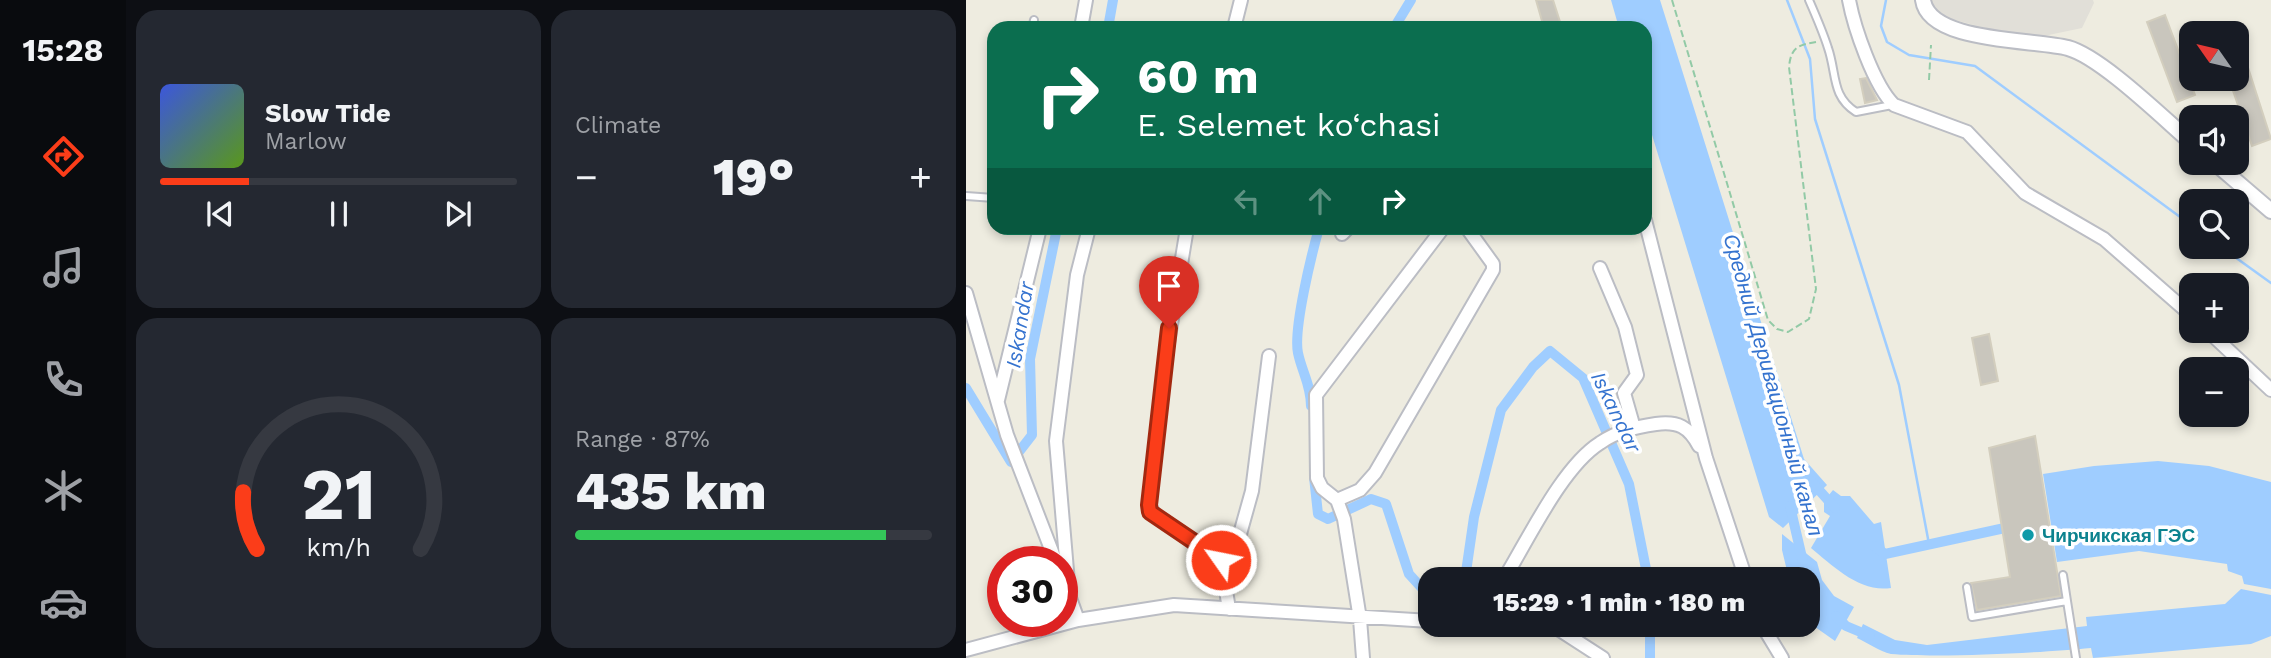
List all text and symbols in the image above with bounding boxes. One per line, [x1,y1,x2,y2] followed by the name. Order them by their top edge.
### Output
[2179,21,2249,91] north arrow
[2179,21,2249,427] map controls
[22,31,104,69] text: 15:28
[1137,47,1259,105] text: 60 m
[1022,49,1113,140] icon: right
[265,98,391,128] text: Slow Tide
[2179,105,2249,175] button: sound
[1137,106,1441,144] text: E. Selemet ko‘chasi
[575,112,661,139] text: Climate
[265,128,347,155] text: Marlow
[39,132,88,181] icon: directions
[713,147,794,208] text: 19°
[575,155,598,199] text: −
[909,155,932,199] text: +
[1228,182,1266,220] icon: left
[1301,182,1339,220] icon: ahead
[1374,182,1412,220] icon: right
[2179,189,2249,259] button: search
[201,195,239,233] icon: previous
[320,195,358,233] icon: pause
[439,195,477,233] icon: next
[1718,231,1829,539] water label: Средний Деривационный канал
[39,243,88,292] icon: music
[1139,256,1199,328] pin
[1150,267,1188,305] icon: arrive
[2179,273,2249,343] button: +
[1000,279,1039,370] water label: Iskandar
[39,355,88,404] icon: phone
[2179,357,2249,427] button: −
[1586,367,1647,457] water label: Iskandar
[575,426,710,453] text: Range · 87%
[301,451,376,537] text: 21
[575,461,767,522] text: 435 km
[39,466,88,515] icon: climate
[1184,523,1258,597] position arrow
[2042,524,2196,547] place label: Чирчикская ГЭС
[2020,527,2036,543] marker: Чирчикская ГЭС
[306,533,371,562] text: km/h
[987,546,1078,637] speed limit sign: 30
[39,578,88,627] icon: car
[1493,587,1745,617] text: 15:29 · 1 min · 180 m

